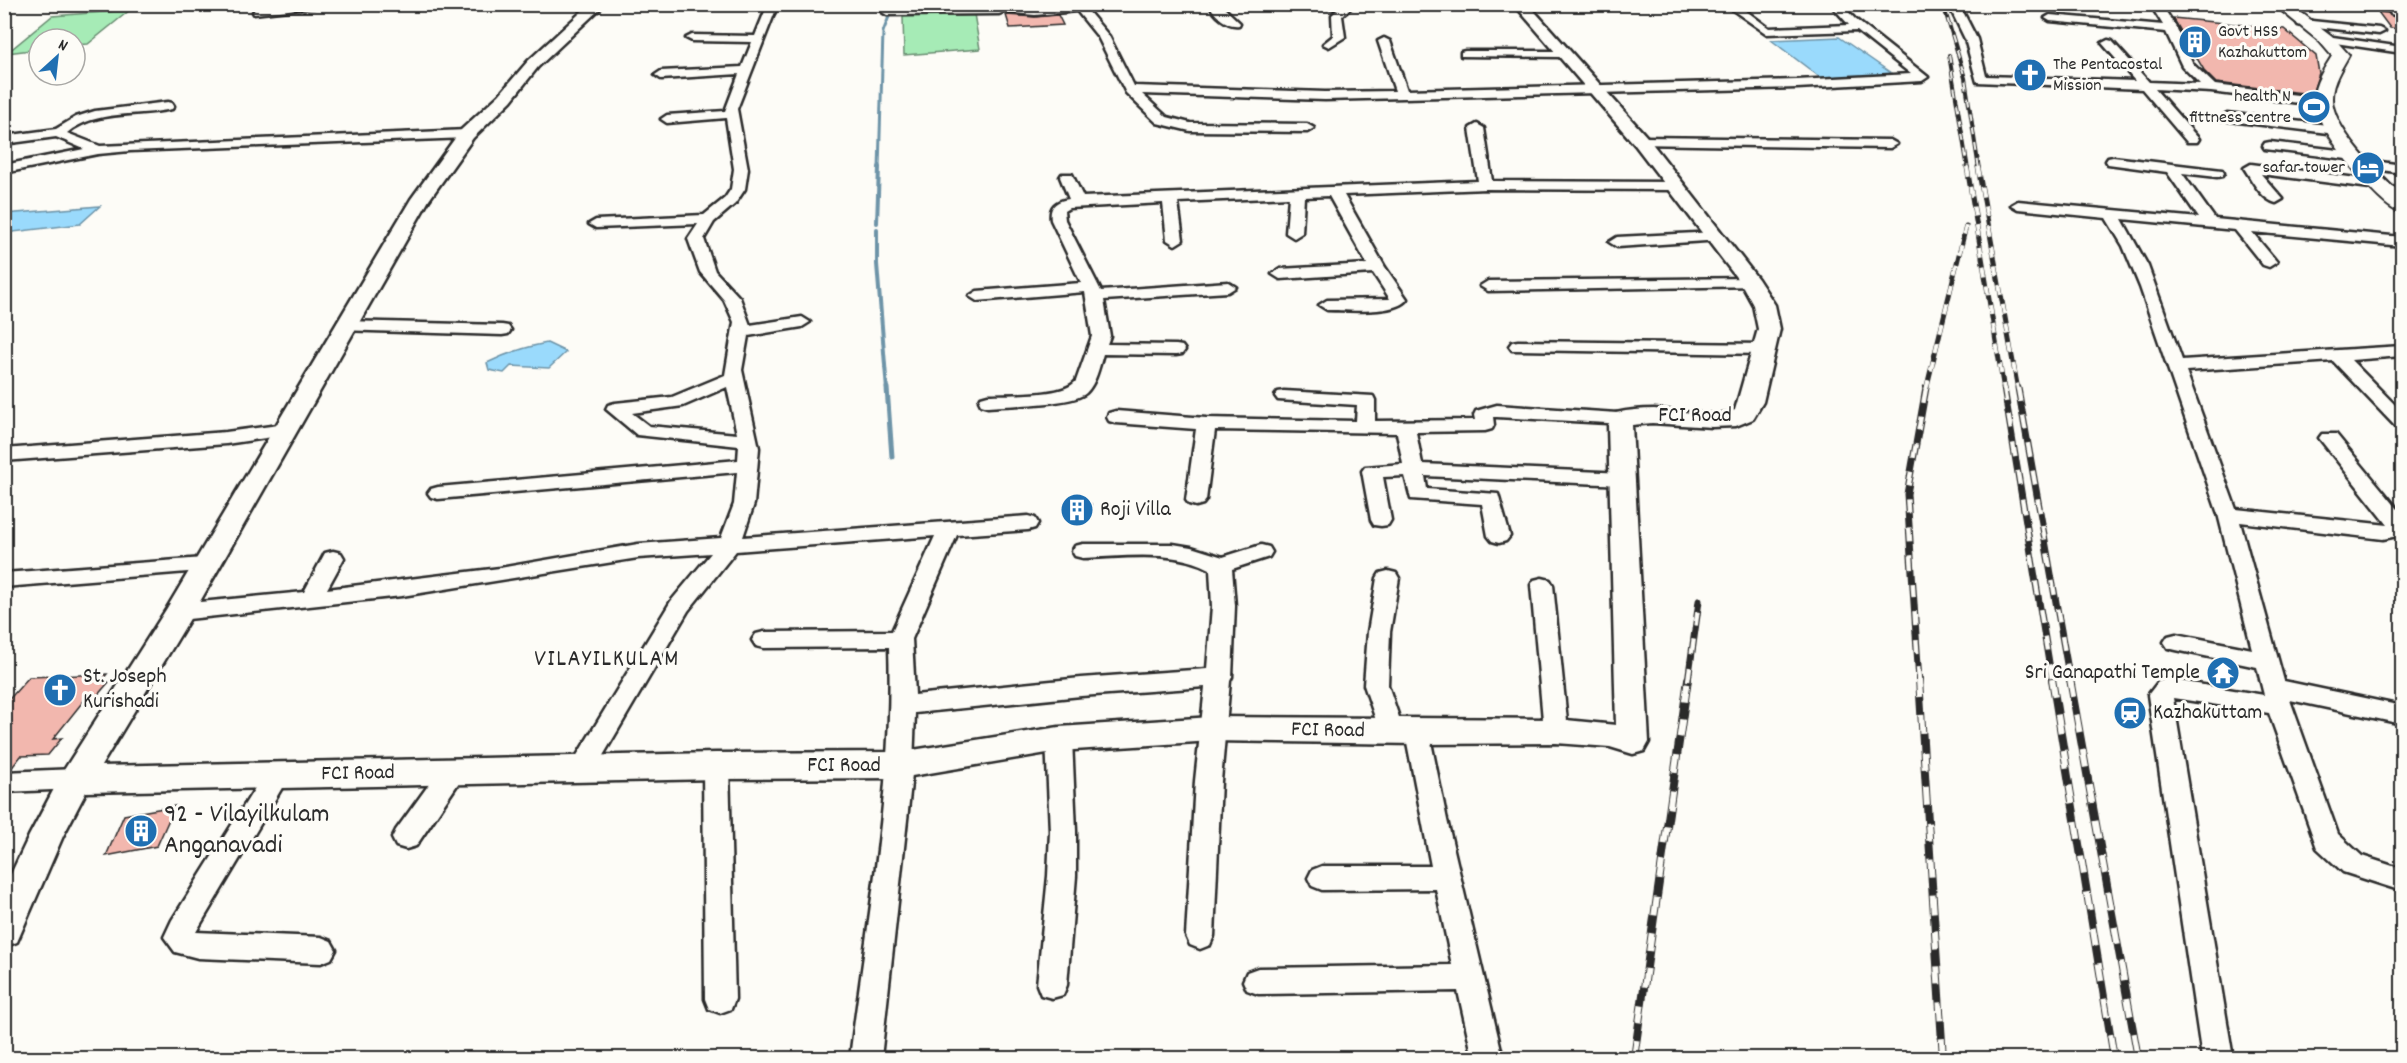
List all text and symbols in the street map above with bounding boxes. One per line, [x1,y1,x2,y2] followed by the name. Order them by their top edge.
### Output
[2218,20,2307,66] place label: Govt HSS Kazhakuttom
[2177,24,2213,60] building icon: Govt HSS Kazhakuttom
[27,27,87,87] north arrow
[54,34,72,58] text: N
[2053,53,2163,99] place label: The Pentacostal Mission
[2012,57,2048,93] church icon: The Pentacostal Mission
[2189,85,2291,131] place label: health N fittness centre
[2296,89,2332,125] sports icon: health N fittness centre
[2350,150,2386,186] hotel icon: safar tower
[2263,156,2345,181] place label: safar tower
[1658,401,1732,432] street label: FCI Road
[1059,492,1095,528] building icon: Roji Villa
[1100,495,1171,526] place label: Roji Villa
[534,643,680,677] district label: VILAYILKULAM
[2205,655,2241,691] temple icon: Sri Ganapathi Temple
[2025,658,2200,689] place label: Sri Ganapathi Temple
[83,662,166,718] place label: St. Joseph Kurishadi
[42,672,78,708] church icon: St. Joseph Kurishadi
[2112,695,2148,731] station icon: Kazhakuttam
[2153,698,2262,729] place label: Kazhakuttam
[1291,715,1365,747] street label: FCI Road
[807,751,881,782] street label: FCI Road
[321,758,395,790] street label: FCI Road
[164,796,329,866] place label: 92 - Vilayilkulam Anganavadi
[123,813,159,849] building icon: 92 - Vilayilkulam Anganavadi

